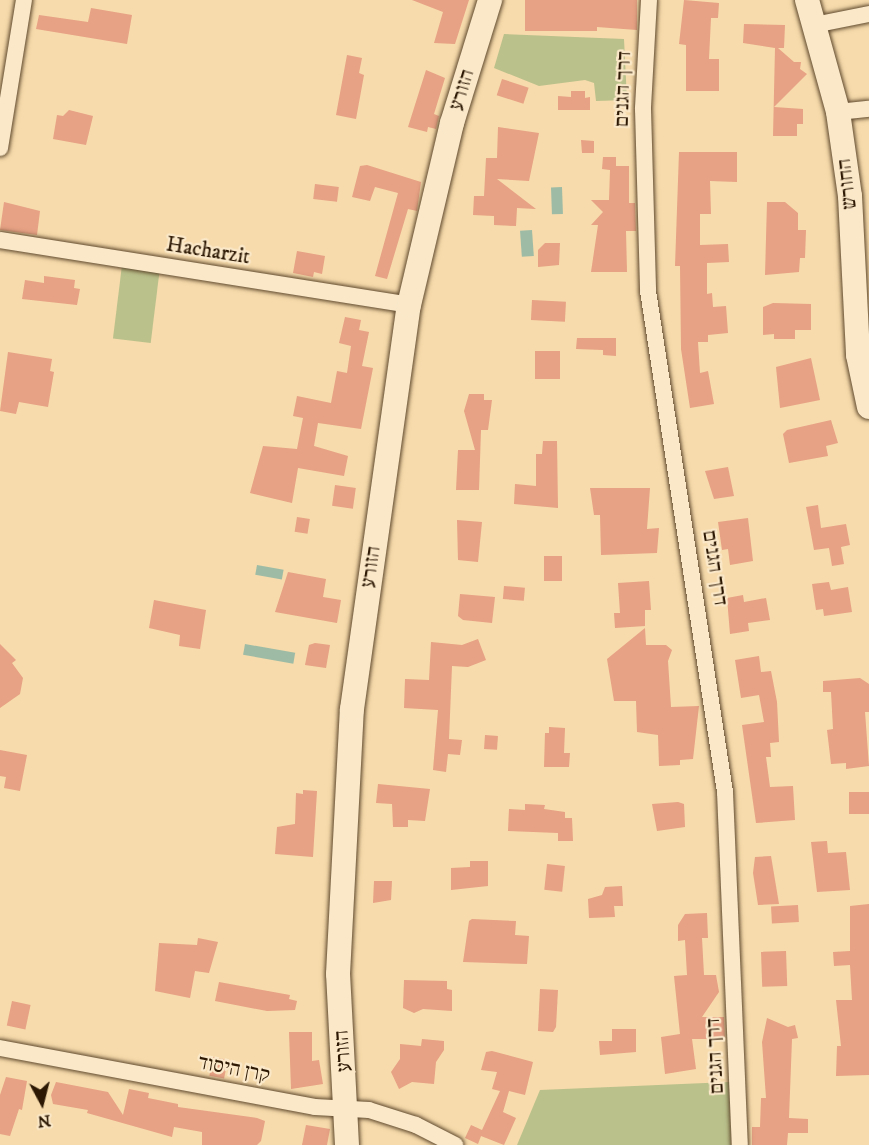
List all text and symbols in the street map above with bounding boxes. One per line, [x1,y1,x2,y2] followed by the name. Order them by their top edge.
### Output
[609,50,637,128] street label: דרך הגנים
[444,66,480,114] street label: הזורע
[831,157,863,211] street label: החורש
[164,232,252,270] street label: Hacharzit
[697,528,733,608] street label: דרך הגנים
[356,544,386,590] street label: הזורע
[700,1017,730,1095] street label: דרך הגנים
[329,1029,357,1073] street label: הזורע
[196,1050,272,1088] street label: קרן היסוד
[12,1073,72,1133] north arrow
[36,1110,52,1132] text: N

